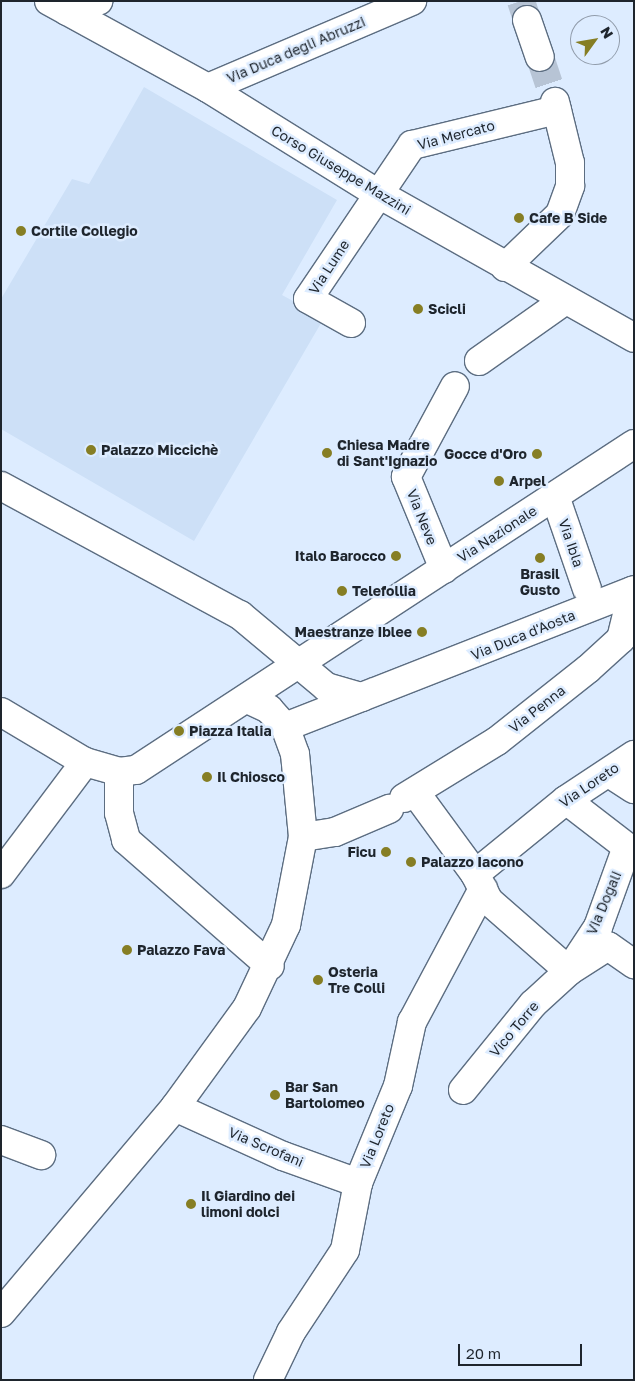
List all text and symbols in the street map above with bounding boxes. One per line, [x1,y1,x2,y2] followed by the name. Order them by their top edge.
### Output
[224,13,368,87] street label: Via Duca degli Abruzzi
[570,15,620,65] north arrow
[597,23,617,41] text: N
[415,117,497,153] street label: Via Mercato
[268,122,414,218] street label: Corso Giuseppe Mazzini
[529,210,607,226] place label: Cafe B Side
[513,212,525,224] marker: Cafe B Side
[31,223,138,239] place label: Cortile Collegio
[15,225,27,237] marker: Cortile Collegio
[305,237,353,297] street label: Via Lume
[428,301,466,317] place label: Scicli
[412,303,424,315] marker: Scicli
[337,437,437,470] place label: Chiesa Madre di Sant'Ignazio
[101,442,218,458] place label: Palazzo Miccichè
[85,444,97,456] marker: Palazzo Miccichè
[444,446,527,462] place label: Gocce d'Oro
[321,447,333,459] marker: Chiesa Madre di Sant'Ignazio
[531,448,543,460] marker: Gocce d'Oro
[509,473,546,489] place label: Arpel
[493,475,505,487] marker: Arpel
[403,487,441,547] street label: Via Neve
[454,502,540,566] street label: Via Nazionale
[555,517,587,569] street label: Via Ibla
[295,548,386,564] place label: Italo Barocco
[390,550,402,562] marker: Italo Barocco
[534,552,546,564] marker: Brasil Gusto
[520,566,560,598] place label: Brasil Gusto
[352,583,416,599] place label: Telefollia
[336,585,348,597] marker: Telefollia
[468,606,578,664] street label: Via Duca d'Aosta
[295,624,412,640] place label: Maestranze Iblee
[416,626,428,638] marker: Maestranze Iblee
[506,682,568,736] street label: Via Penna
[189,723,272,739] place label: Piazza Italia
[173,725,185,737] marker: Piazza Italia
[556,759,622,811] street label: Via Loreto
[217,769,285,785] place label: Il Chiosco
[201,771,213,783] marker: Il Chiosco
[347,844,376,860] place label: Ficu
[380,846,392,858] marker: Ficu
[421,854,524,870] place label: Palazzo Iacono
[405,856,417,868] marker: Palazzo Iacono
[583,869,625,937] street label: Via Dogali
[137,942,225,958] place label: Palazzo Fava
[121,944,133,956] marker: Palazzo Fava
[328,964,385,996] place label: Osteria Tre Colli
[312,974,324,986] marker: Osteria Tre Colli
[486,998,542,1060] street label: Vico Torre
[285,1079,365,1112] place label: Bar San Bartolomeo
[269,1089,281,1101] marker: Bar San Bartolomeo
[356,1101,398,1171] street label: Via Loreto
[226,1124,306,1170] street label: Via Scrofani
[201,1188,295,1220] place label: Il Giardino dei limoni dolci
[185,1198,197,1210] marker: Il Giardino dei limoni dolci
[460,1334,584,1366] scale bar
[466,1344,501,1362] text: 20 m

